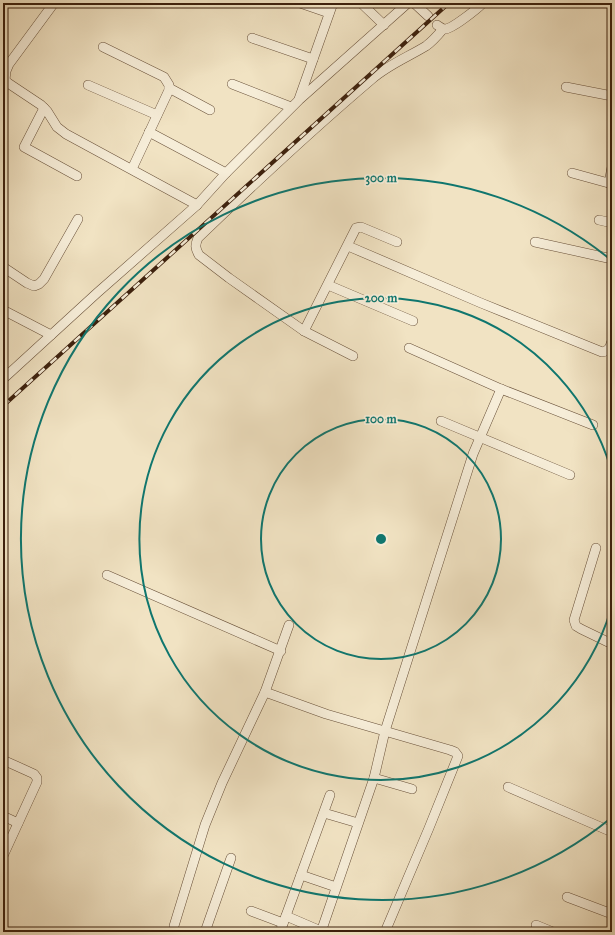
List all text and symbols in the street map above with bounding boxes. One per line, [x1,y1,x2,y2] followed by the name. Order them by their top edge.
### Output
[365,171,398,186] text: 300 m
[365,291,398,305] text: 200 m
[365,412,398,426] text: 100 m
[374,532,388,546] centre of rings

